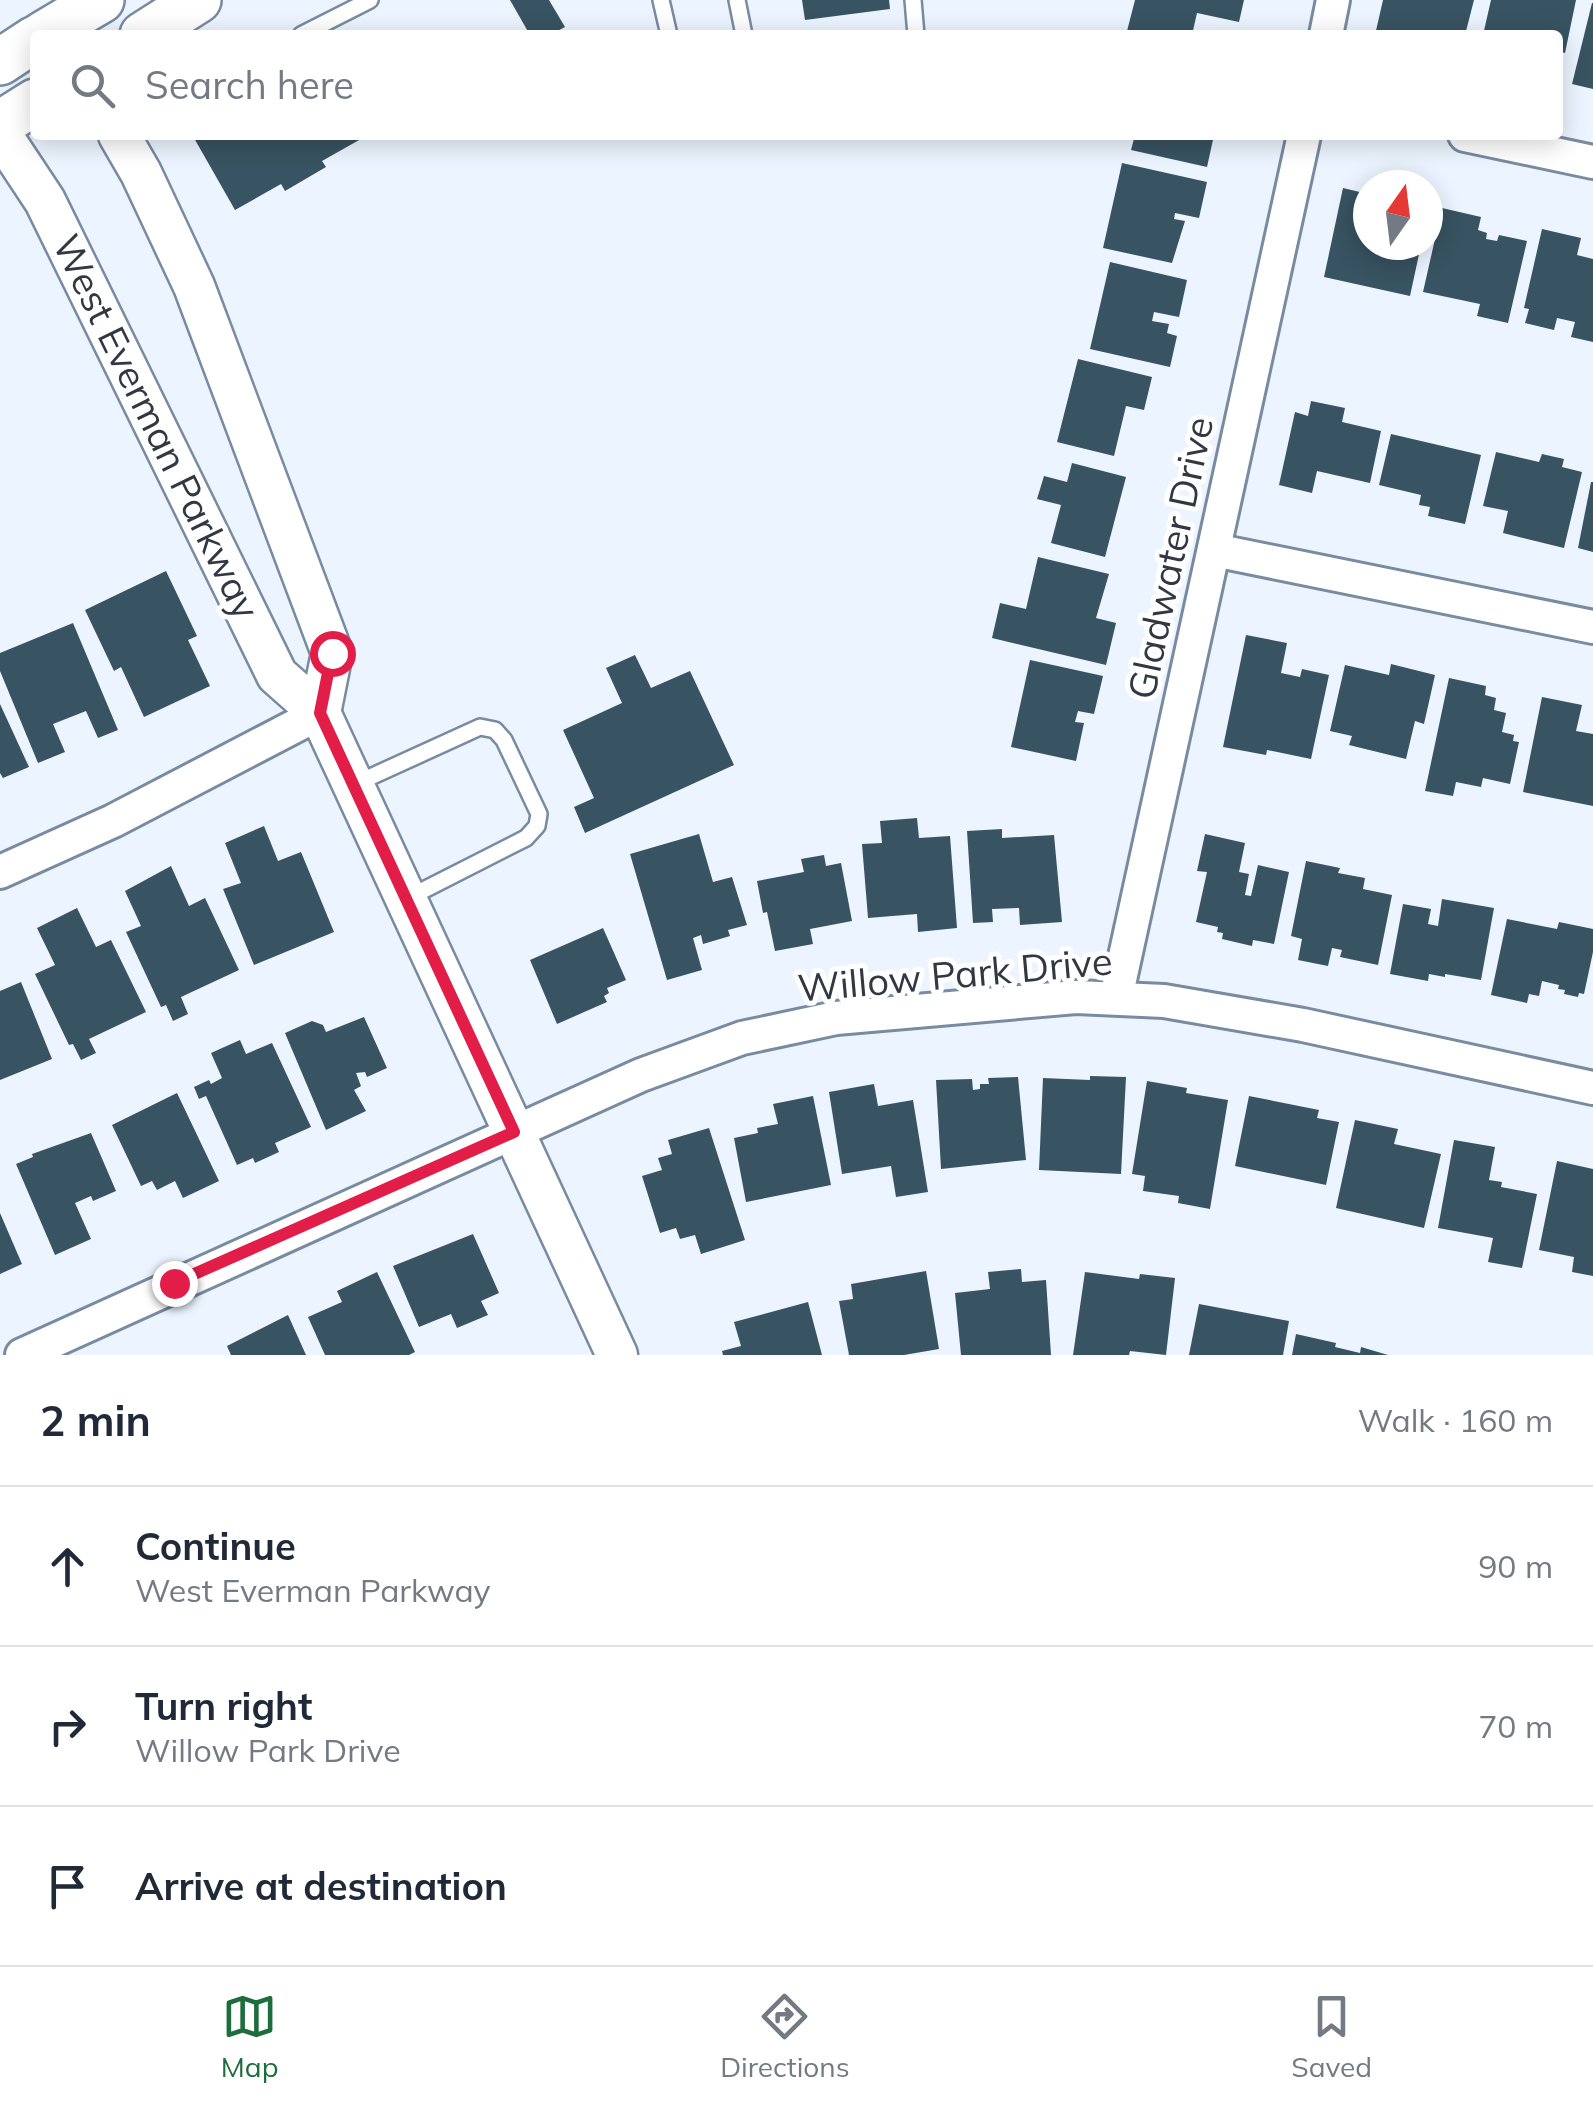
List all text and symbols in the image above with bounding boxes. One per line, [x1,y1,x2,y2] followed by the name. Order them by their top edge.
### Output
[30,30,1563,140] search box
[65,58,120,113] icon: search
[145,61,354,109] text: Search here
[1353,170,1443,260] north arrow
[43,226,271,627] street label: West Everman Parkway
[1117,412,1223,703] street label: Gladwater Drive
[310,631,356,677] route start
[796,936,1114,1012] street label: Willow Park Drive
[152,1261,198,1307] route end
[40,1394,151,1447] text: 2 min
[1358,1400,1553,1440] text: Walk · 160 m
[135,1522,296,1570] text: Continue
[40,1539,95,1594] icon: ahead
[1478,1546,1553,1586] text: 90 m
[135,1570,490,1610] text: West Everman Parkway
[135,1682,312,1730] text: Turn right
[40,1699,95,1754] icon: right
[1478,1706,1553,1746] text: 70 m
[135,1730,401,1770] text: Willow Park Drive
[40,1859,95,1914] icon: arrive
[135,1862,507,1910] text: Arrive at destination
[221,1989,278,2084] tab: Map
[720,1989,850,2084] tab: Directions
[1291,1989,1372,2084] tab: Saved

